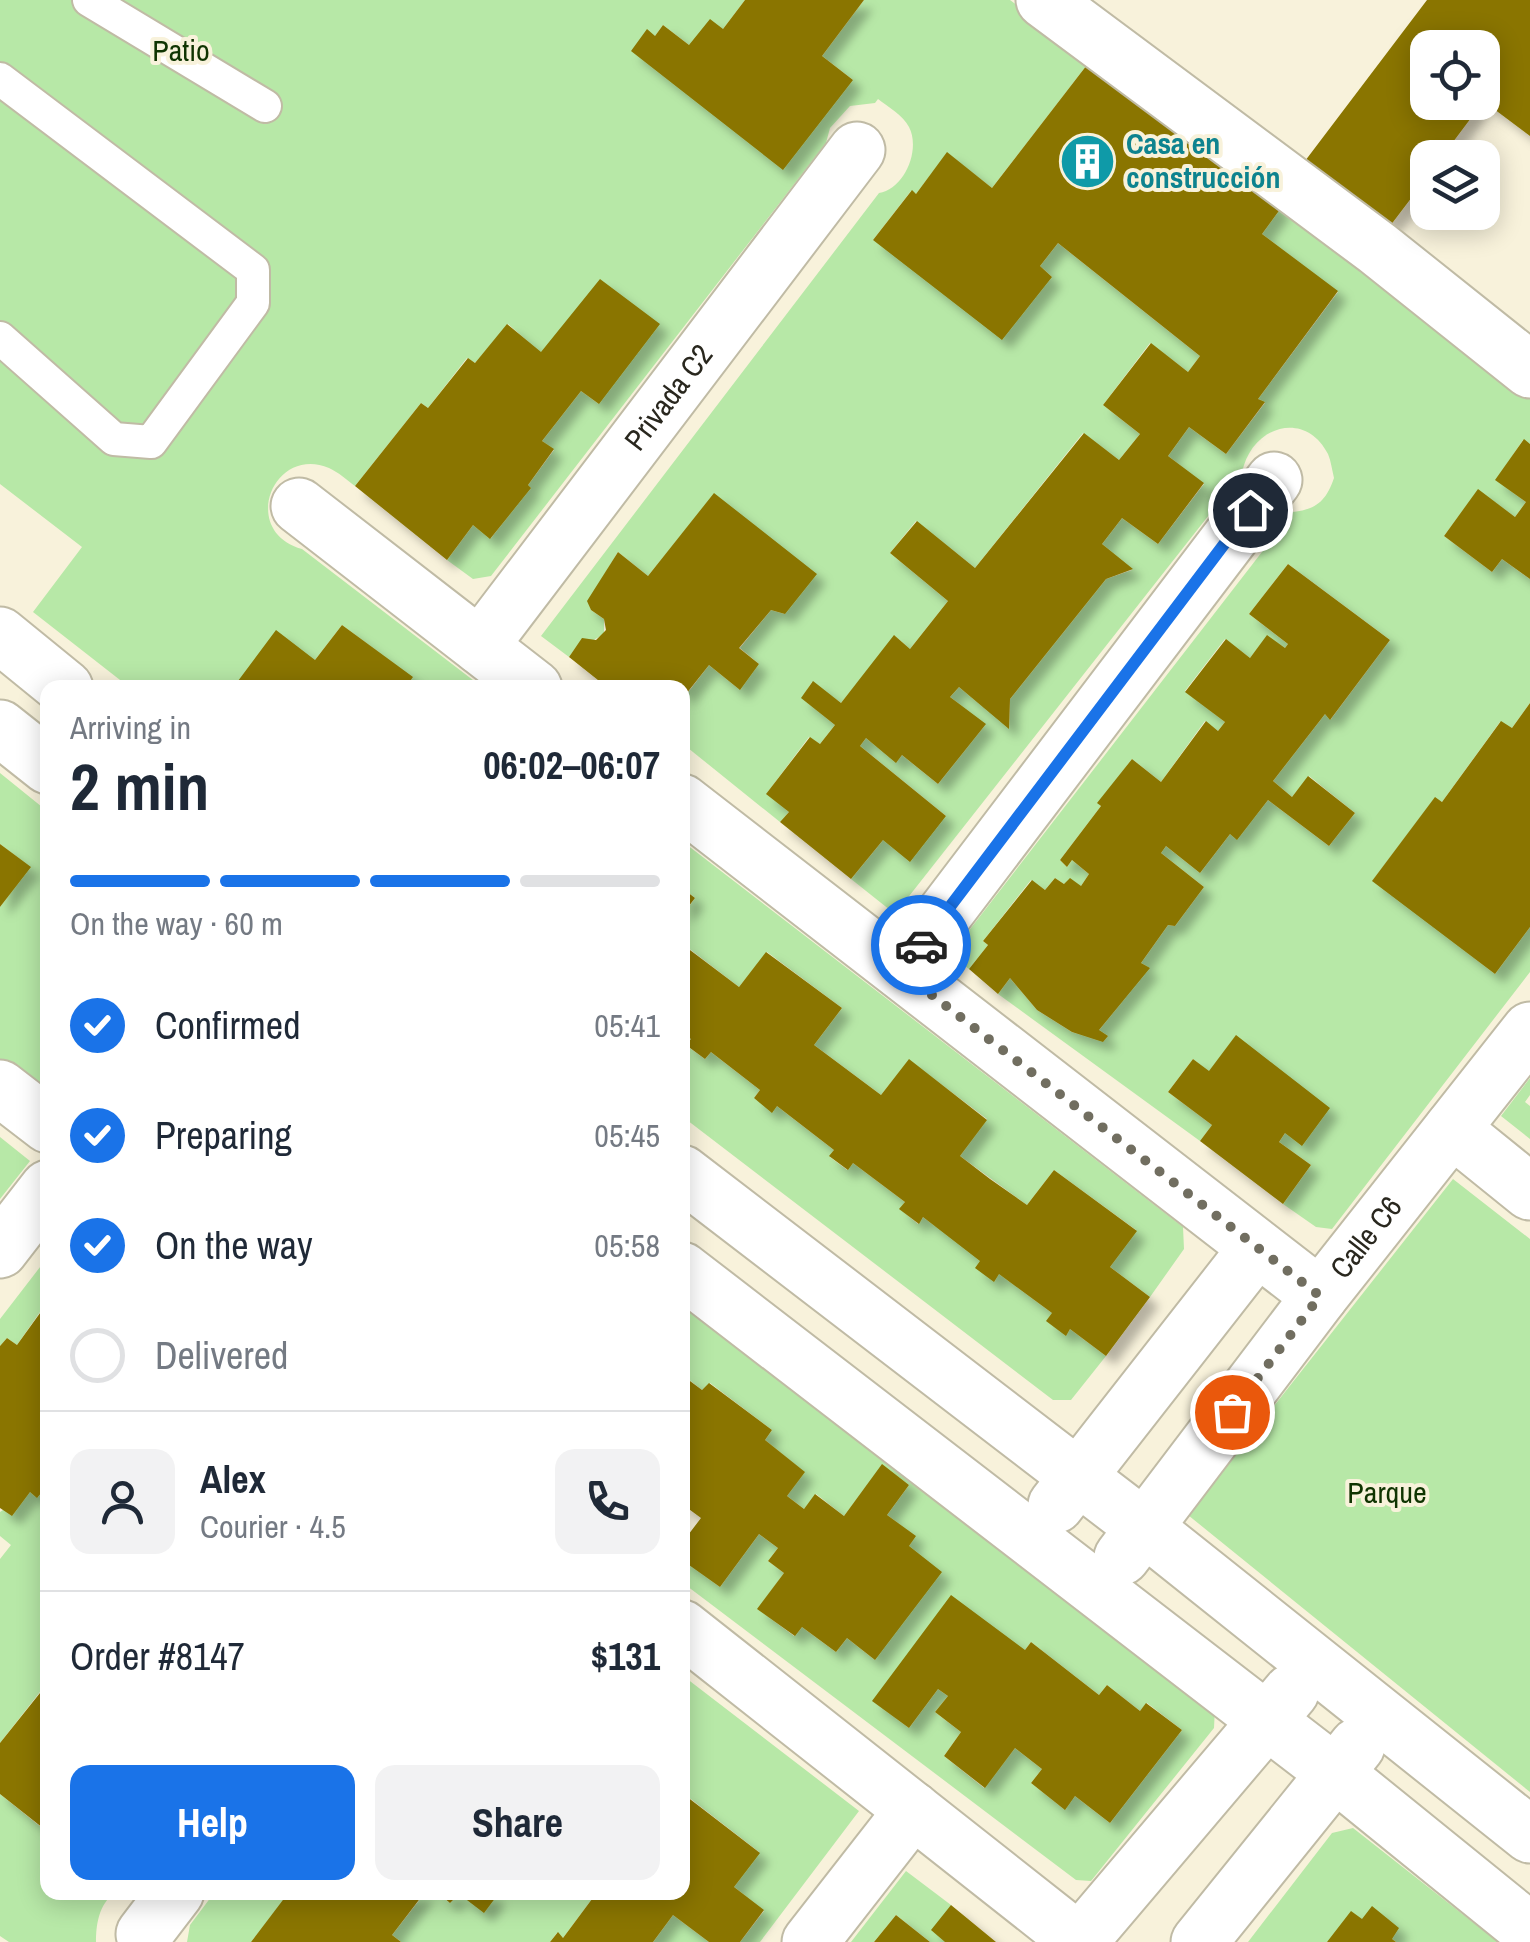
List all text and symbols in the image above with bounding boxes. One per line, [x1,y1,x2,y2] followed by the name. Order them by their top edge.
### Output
[152,30,210,70] park label: Patio
[1410,30,1500,230] map controls
[1410,30,1500,120] button: locate
[1126,123,1280,197] place label: Casa en construcción
[1057,131,1117,191] building icon: Casa en construcción
[1410,140,1500,230] button: layers
[615,336,721,458] street label: Privada C2
[1208,468,1293,553] pin
[1223,483,1278,538] icon: home
[70,706,191,749] text: Arriving in
[483,740,660,791] text: 06:02–06:07
[70,743,209,830] text: 2 min
[871,895,971,995] courier
[70,902,283,945] text: On the way · 60 m
[894,918,949,973] icon: car
[70,998,125,1053] icon: check
[155,1000,300,1051] text: Confirmed
[594,1004,660,1047] text: 05:41
[70,1108,125,1163] icon: check
[155,1110,292,1161] text: Preparing
[594,1114,660,1157] text: 05:45
[1320,1188,1410,1286] street label: Calle C6
[70,1218,125,1273] icon: check
[155,1220,313,1271] text: On the way
[594,1224,660,1267] text: 05:58
[155,1330,288,1381] text: Delivered
[1190,1370,1275,1455] pin
[1205,1385,1260,1440] icon: bag
[70,1449,175,1554] button: person
[555,1449,660,1554] button: phone
[200,1454,266,1505] text: Alex
[1347,1472,1427,1512] park label: Parque
[200,1505,346,1548] text: Courier · 4.5
[70,1631,245,1682] text: Order #8147
[591,1631,660,1682] text: $131
[70,1765,355,1880] button: Help
[375,1765,660,1880] button: Share

